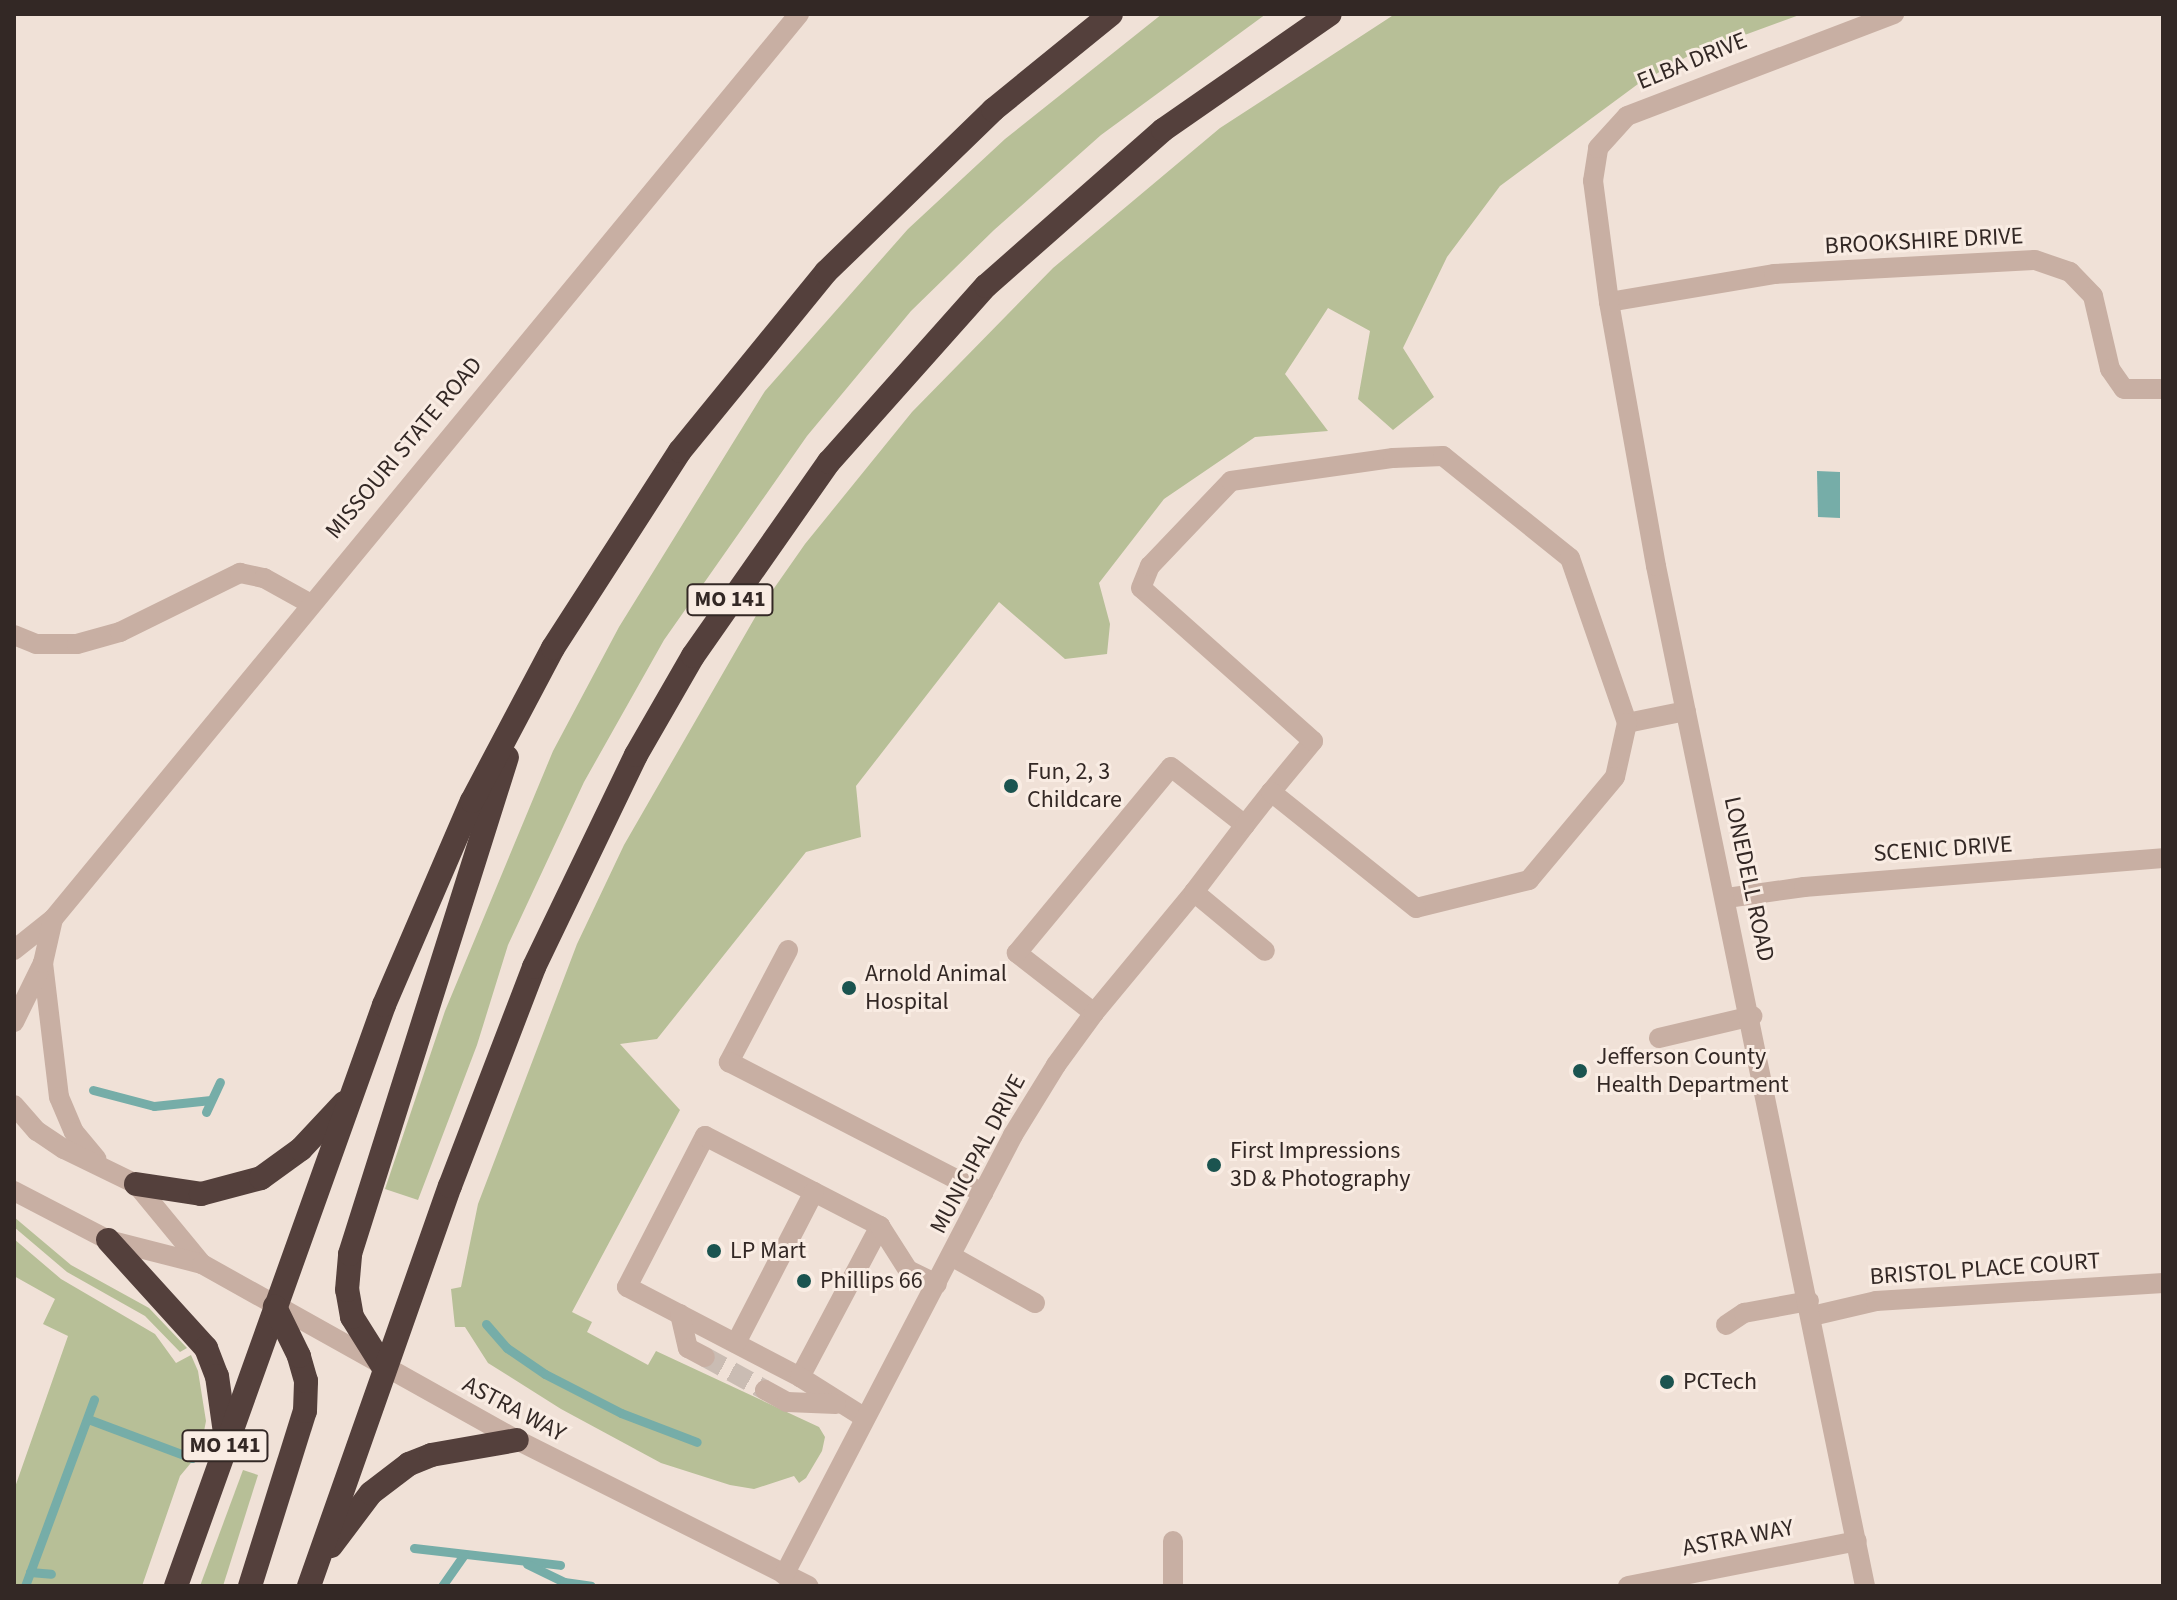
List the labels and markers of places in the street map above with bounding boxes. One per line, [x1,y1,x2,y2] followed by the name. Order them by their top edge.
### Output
[1027,758,1122,814] place label: Fun, 2, 3 Childcare
[1002,777,1020,795] marker: Fun, 2, 3 Childcare
[865,960,1007,1016] place label: Arnold Animal Hospital
[840,979,858,997] marker: Arnold Animal Hospital
[1596,1043,1789,1099] place label: Jefferson County Health Department
[1571,1062,1589,1080] marker: Jefferson County Health Department
[1230,1137,1410,1193] place label: First Impressions 3D & Photography
[1205,1156,1223,1174] marker: First Impressions 3D & Photography
[730,1237,806,1265] place label: LP Mart
[705,1242,723,1260] marker: LP Mart
[820,1267,923,1295] place label: Phillips 66
[795,1272,813,1290] marker: Phillips 66
[1683,1368,1757,1396] place label: PCTech
[1658,1373,1676,1391] marker: PCTech

